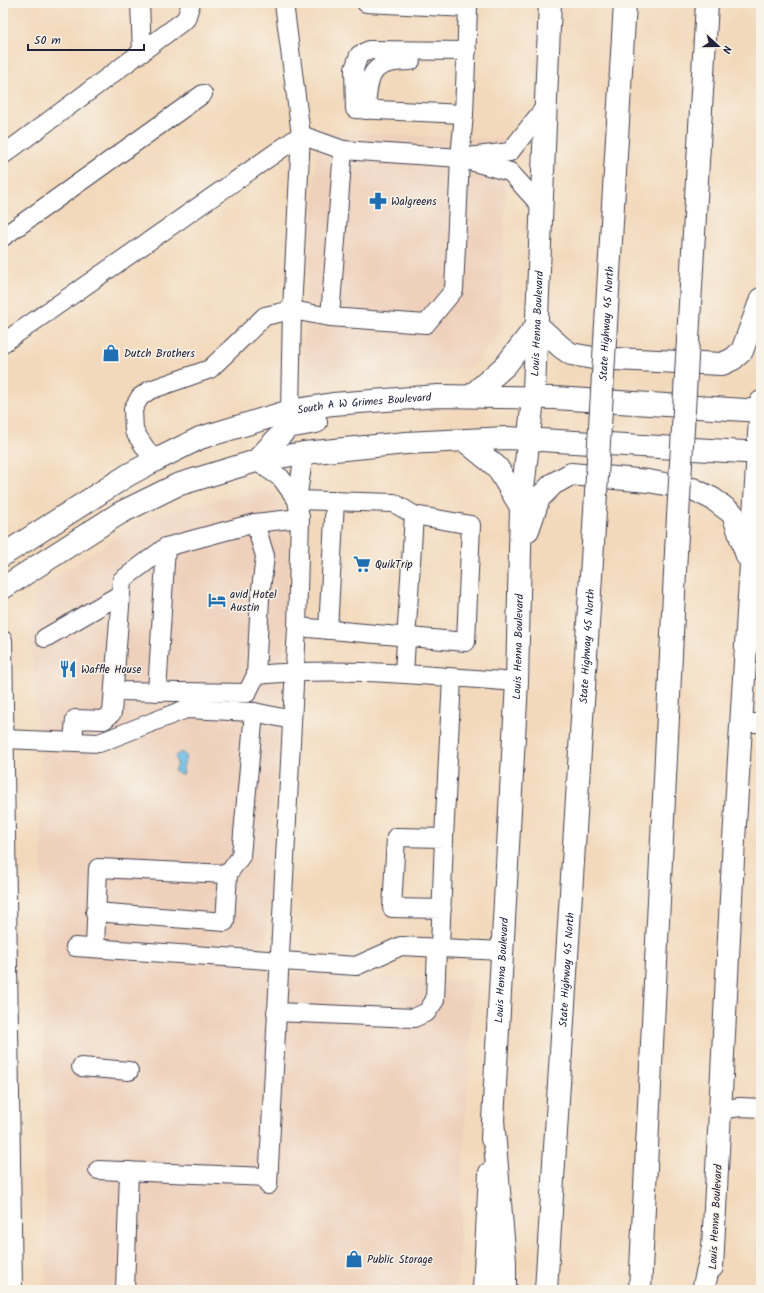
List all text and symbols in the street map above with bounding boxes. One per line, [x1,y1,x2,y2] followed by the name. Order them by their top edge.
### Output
[28,26,144,52] scale bar
[698,26,738,66] north arrow
[34,31,61,50] text: 50 m
[717,43,736,56] text: N
[368,191,388,211] pharmacy icon: Walgreens
[391,193,437,211] place label: Walgreens
[595,265,619,381] street label: State Highway 45 North
[527,270,549,377] street label: Louis Henna Boulevard
[101,343,121,363] shop icon: Dutch Brothers
[124,345,195,363] place label: Dutch Brothers
[296,389,432,420] street label: South A W Grimes Boulevard
[352,554,372,574] supermarket icon: QuikTrip
[375,556,413,574] place label: QuikTrip
[230,586,277,617] place label: avid Hotel Austin
[575,588,600,704] street label: State Highway 45 North
[207,590,227,610] hotel icon: avid Hotel Austin
[508,593,529,700] street label: Louis Henna Boulevard
[58,659,78,679] restaurant icon: Waffle House
[81,661,142,679] place label: Waffle House
[555,912,580,1028] street label: State Highway 45 North
[490,917,514,1024] street label: Louis Henna Boulevard
[704,1163,728,1270] street label: Louis Henna Boulevard
[344,1249,364,1269] shop icon: Public Storage
[367,1251,433,1269] place label: Public Storage

